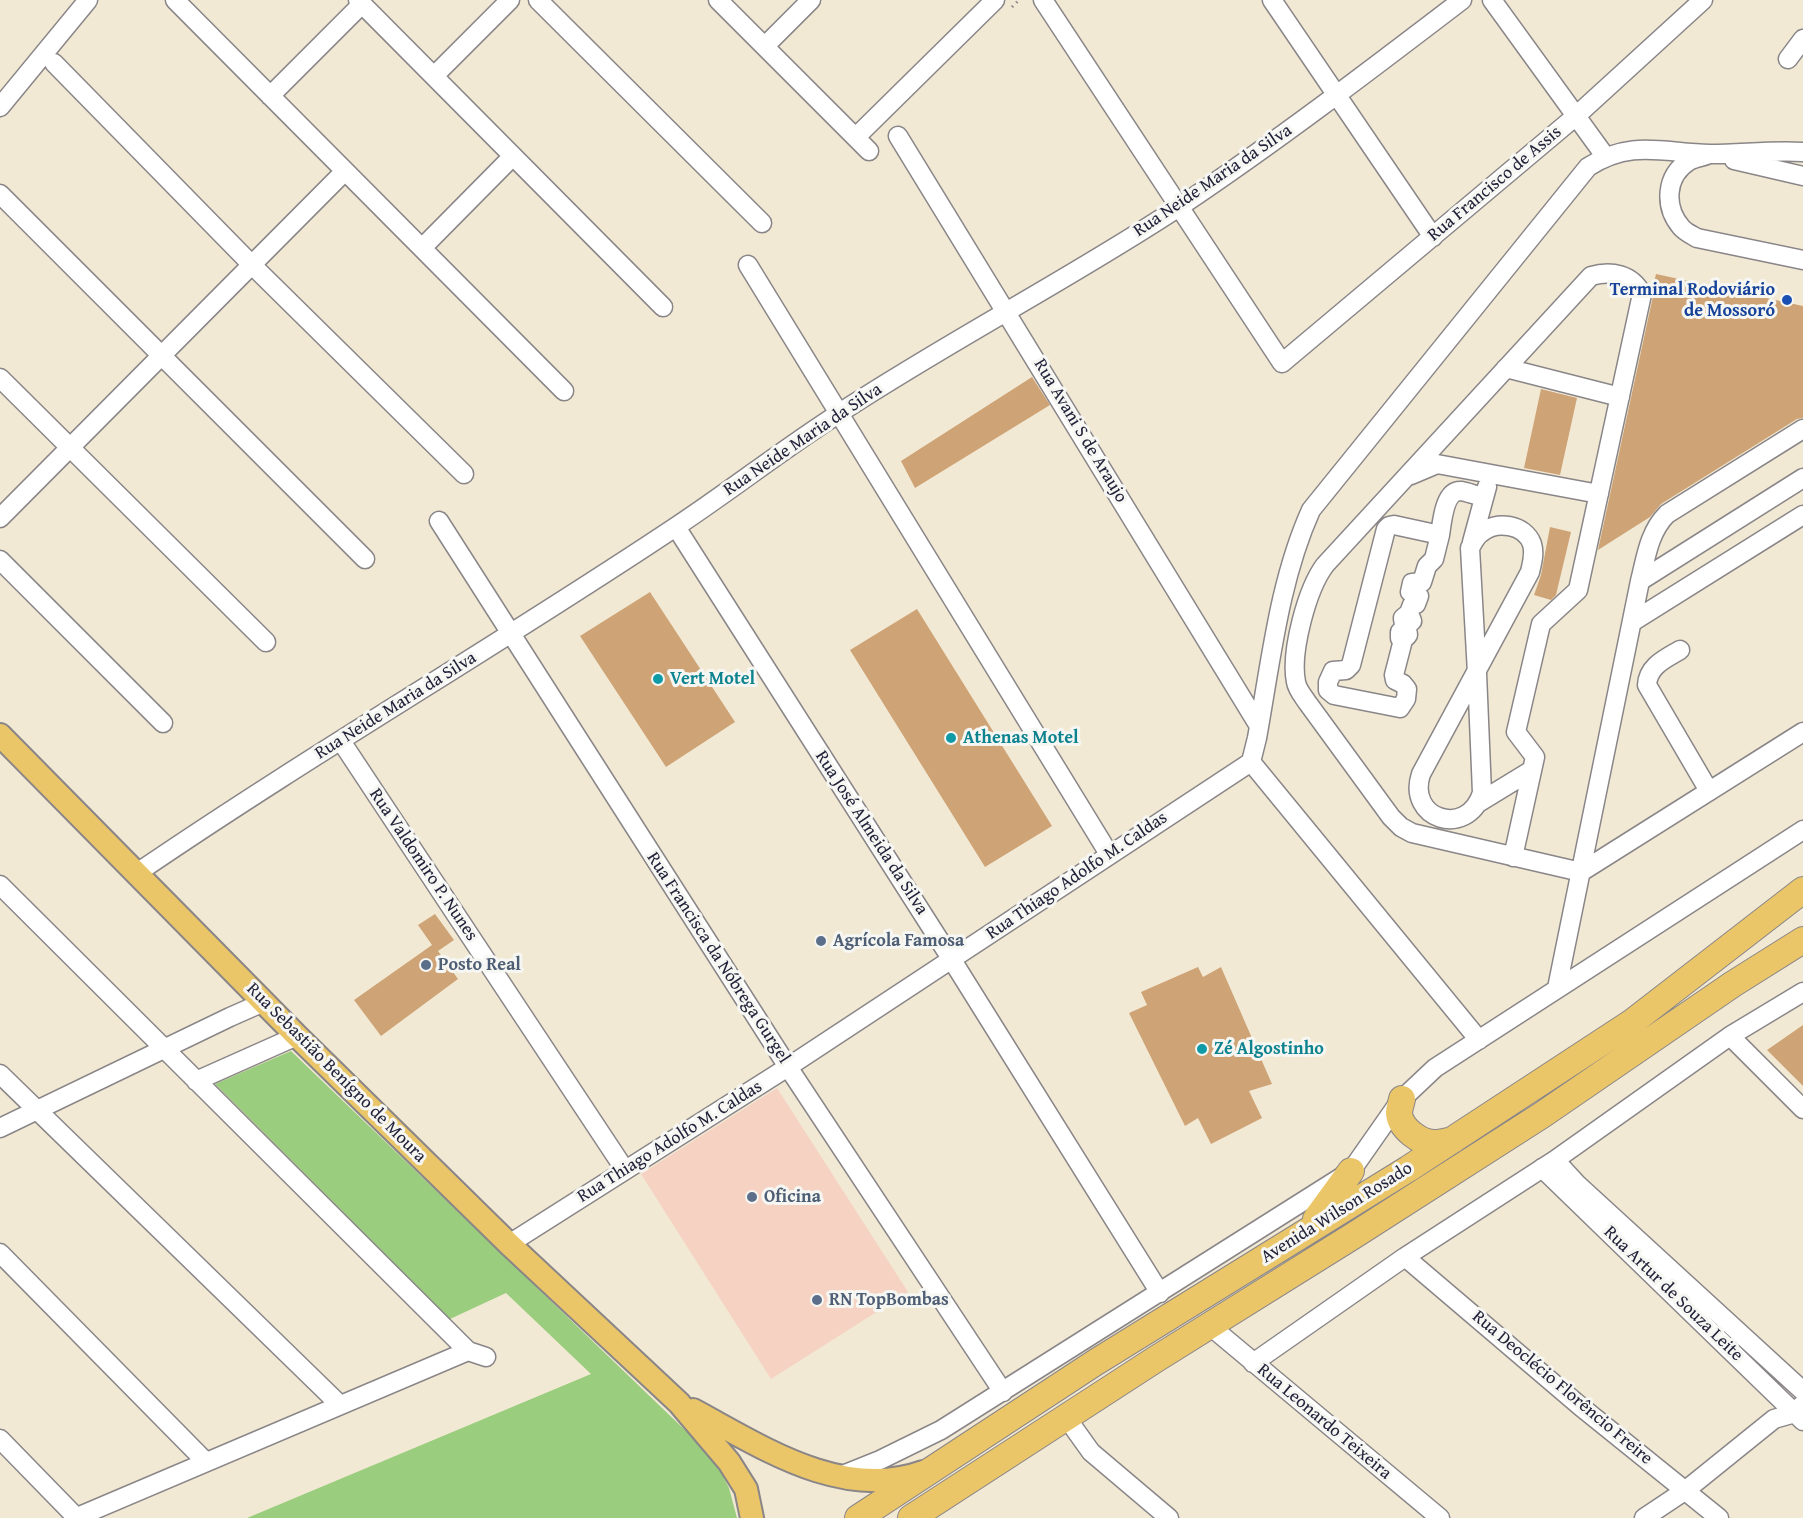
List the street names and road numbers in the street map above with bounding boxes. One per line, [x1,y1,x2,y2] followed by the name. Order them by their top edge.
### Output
[1130,120,1296,242] street label: Rua Neide Maria da Silva
[1424,122,1566,246] street label: Rua Francisco de Assis
[1028,355,1132,507] street label: Rua Avani S de Araujo
[720,379,886,501] street label: Rua Neide Maria da Silva
[311,648,481,764] street label: Rua Neide Maria da Silva
[810,747,932,919] street label: Rua José Almeida da Silva
[364,785,482,945] street label: Rua Valdomiro P. Nunes
[982,807,1172,945] street label: Rua Thiago Adolfo M. Caldas
[642,848,794,1068] street label: Rua Francisca da Nóbrega Gurgel
[242,979,430,1167] street label: Rua Sebastião Benígno de Moura
[574,1076,766,1208] street label: Rua Thiago Adolfo M. Caldas
[1257,1158,1417,1268] street label: Avenida Wilson Rosado
[1599,1222,1747,1366] street label: Rua Artur de Souza Leite
[1467,1306,1657,1470] street label: Rua Deoclécio Florêncio Freire
[1252,1360,1396,1484] street label: Rua Leonardo Teixeira

